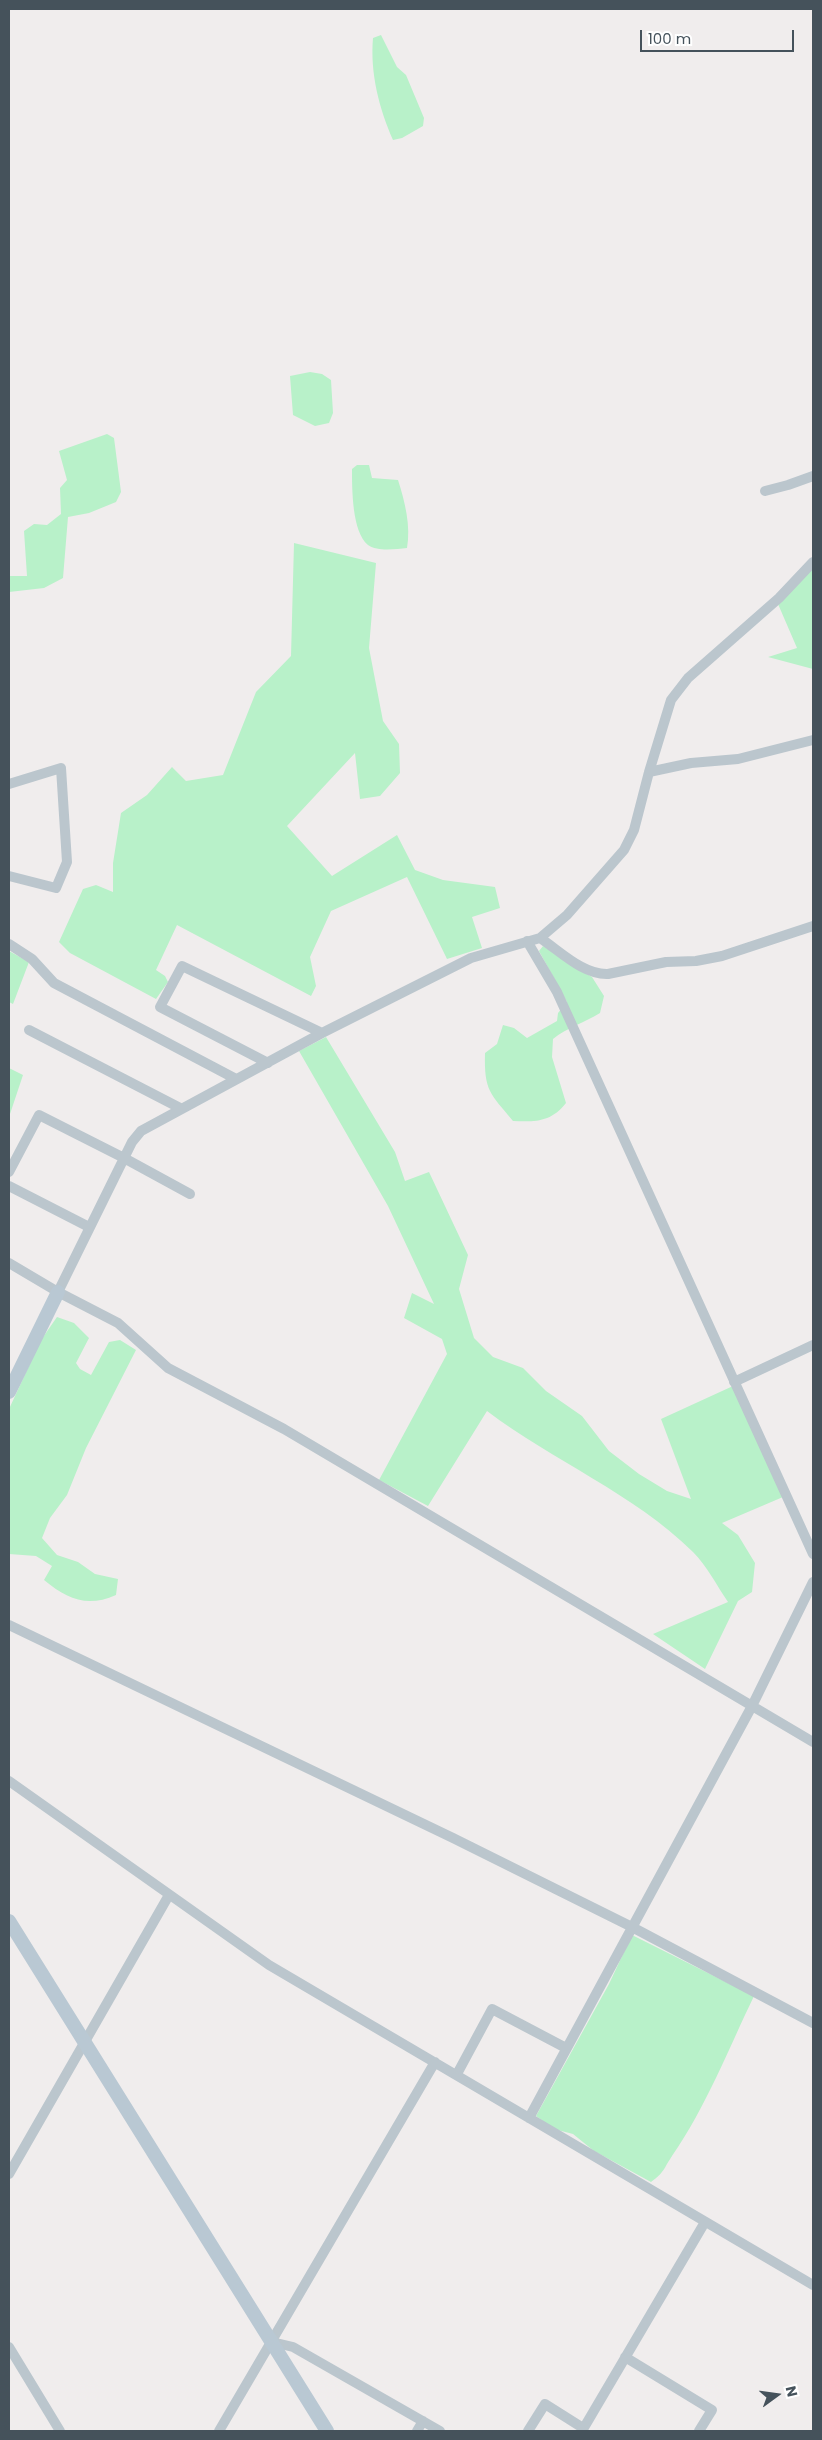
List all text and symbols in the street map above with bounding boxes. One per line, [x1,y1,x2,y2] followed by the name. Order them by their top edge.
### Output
[642,20,796,52] scale bar
[648,28,691,49] text: 100 m
[752,2370,802,2420] north arrow
[781,2384,803,2399] text: N

